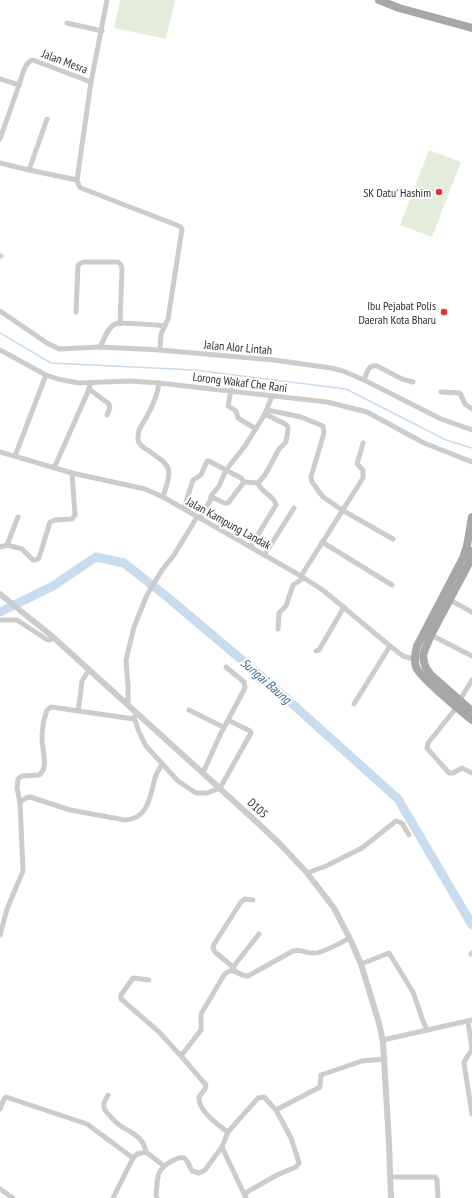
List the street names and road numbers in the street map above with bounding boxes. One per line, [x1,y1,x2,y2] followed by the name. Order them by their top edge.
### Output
[39,45,90,77] street label: Jalan Mesra
[202,336,273,357] street label: Jalan Alor Lintah
[192,369,288,395] street label: Lorong Wakaf Che Rani
[183,493,274,553] street label: Jalan Kampung Landak
[245,795,271,821] street label: D105

